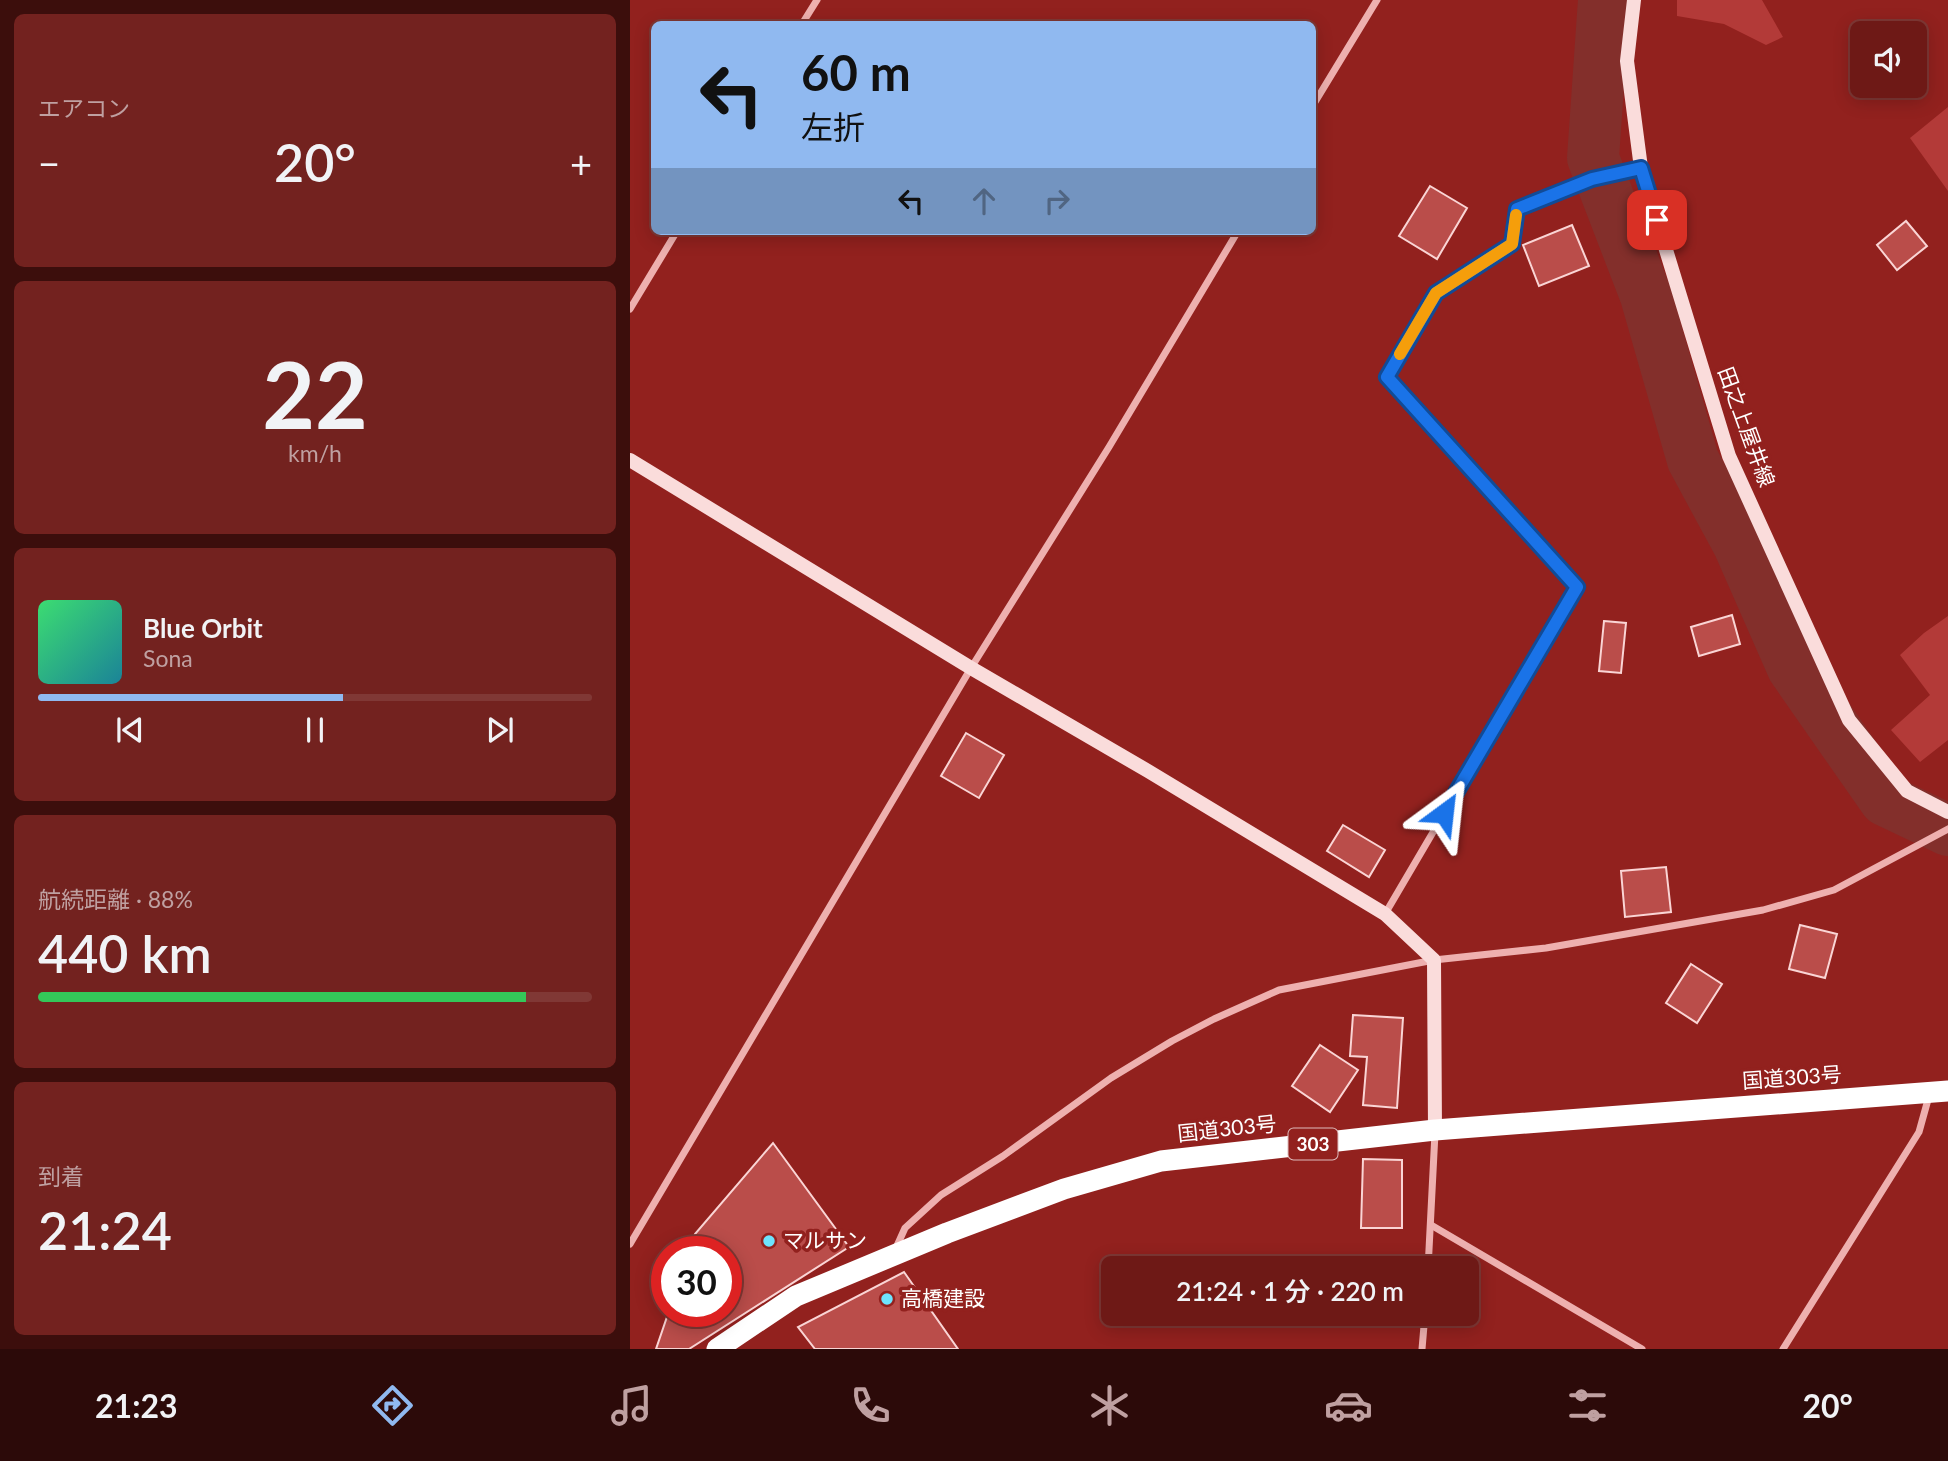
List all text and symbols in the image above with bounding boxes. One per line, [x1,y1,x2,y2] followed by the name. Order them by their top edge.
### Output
[1850,21,1927,98] map controls
[1850,21,1927,98] button: sound
[801,43,911,101] text: 60 m
[686,49,777,140] icon: left
[38,94,130,122] text: エアコン
[801,107,865,146] text: 左折
[274,131,356,193] text: 20°
[38,140,60,186] text: −
[570,140,592,186] text: +
[892,182,930,220] icon: left
[965,182,1003,220] icon: ahead
[1038,182,1076,220] icon: right
[1627,190,1687,250] pin
[1638,201,1676,239] icon: arrive
[262,339,368,448] text: 22
[1714,363,1781,490] street label: 田之上屋井線
[288,439,342,467] text: km/h
[143,612,263,644] text: Blue Orbit
[143,644,193,672] text: Sona
[111,711,149,749] icon: previous
[296,711,334,749] icon: pause
[481,711,519,749] icon: next
[1407,776,1481,850] position arrow
[38,885,193,913] text: 航続距離 · 88%
[38,922,212,984] text: 440 km
[1741,1061,1842,1092] street label: 国道303号
[1176,1110,1278,1145] street label: 国道303号
[1288,1128,1338,1160] road number: 303
[38,1162,84,1190] text: 到着
[38,1199,172,1261] text: 21:24
[783,1227,867,1252] place label: マルサン
[761,1233,777,1249] marker: マルサン
[651,1236,742,1327] speed limit sign: 30
[1176,1275,1404,1307] text: 21:24 · 1 分 · 220 m
[901,1285,985,1310] place label: 高橋建設
[879,1291,895,1307] marker: 高橋建設
[368,1381,417,1430] icon: directions
[607,1381,656,1430] icon: music
[846,1381,895,1430] icon: phone
[1085,1381,1134,1430] icon: climate
[1324,1381,1373,1430] icon: car
[1563,1381,1612,1430] icon: filters
[95,1386,178,1425] text: 21:23
[1802,1386,1853,1425] text: 20°

